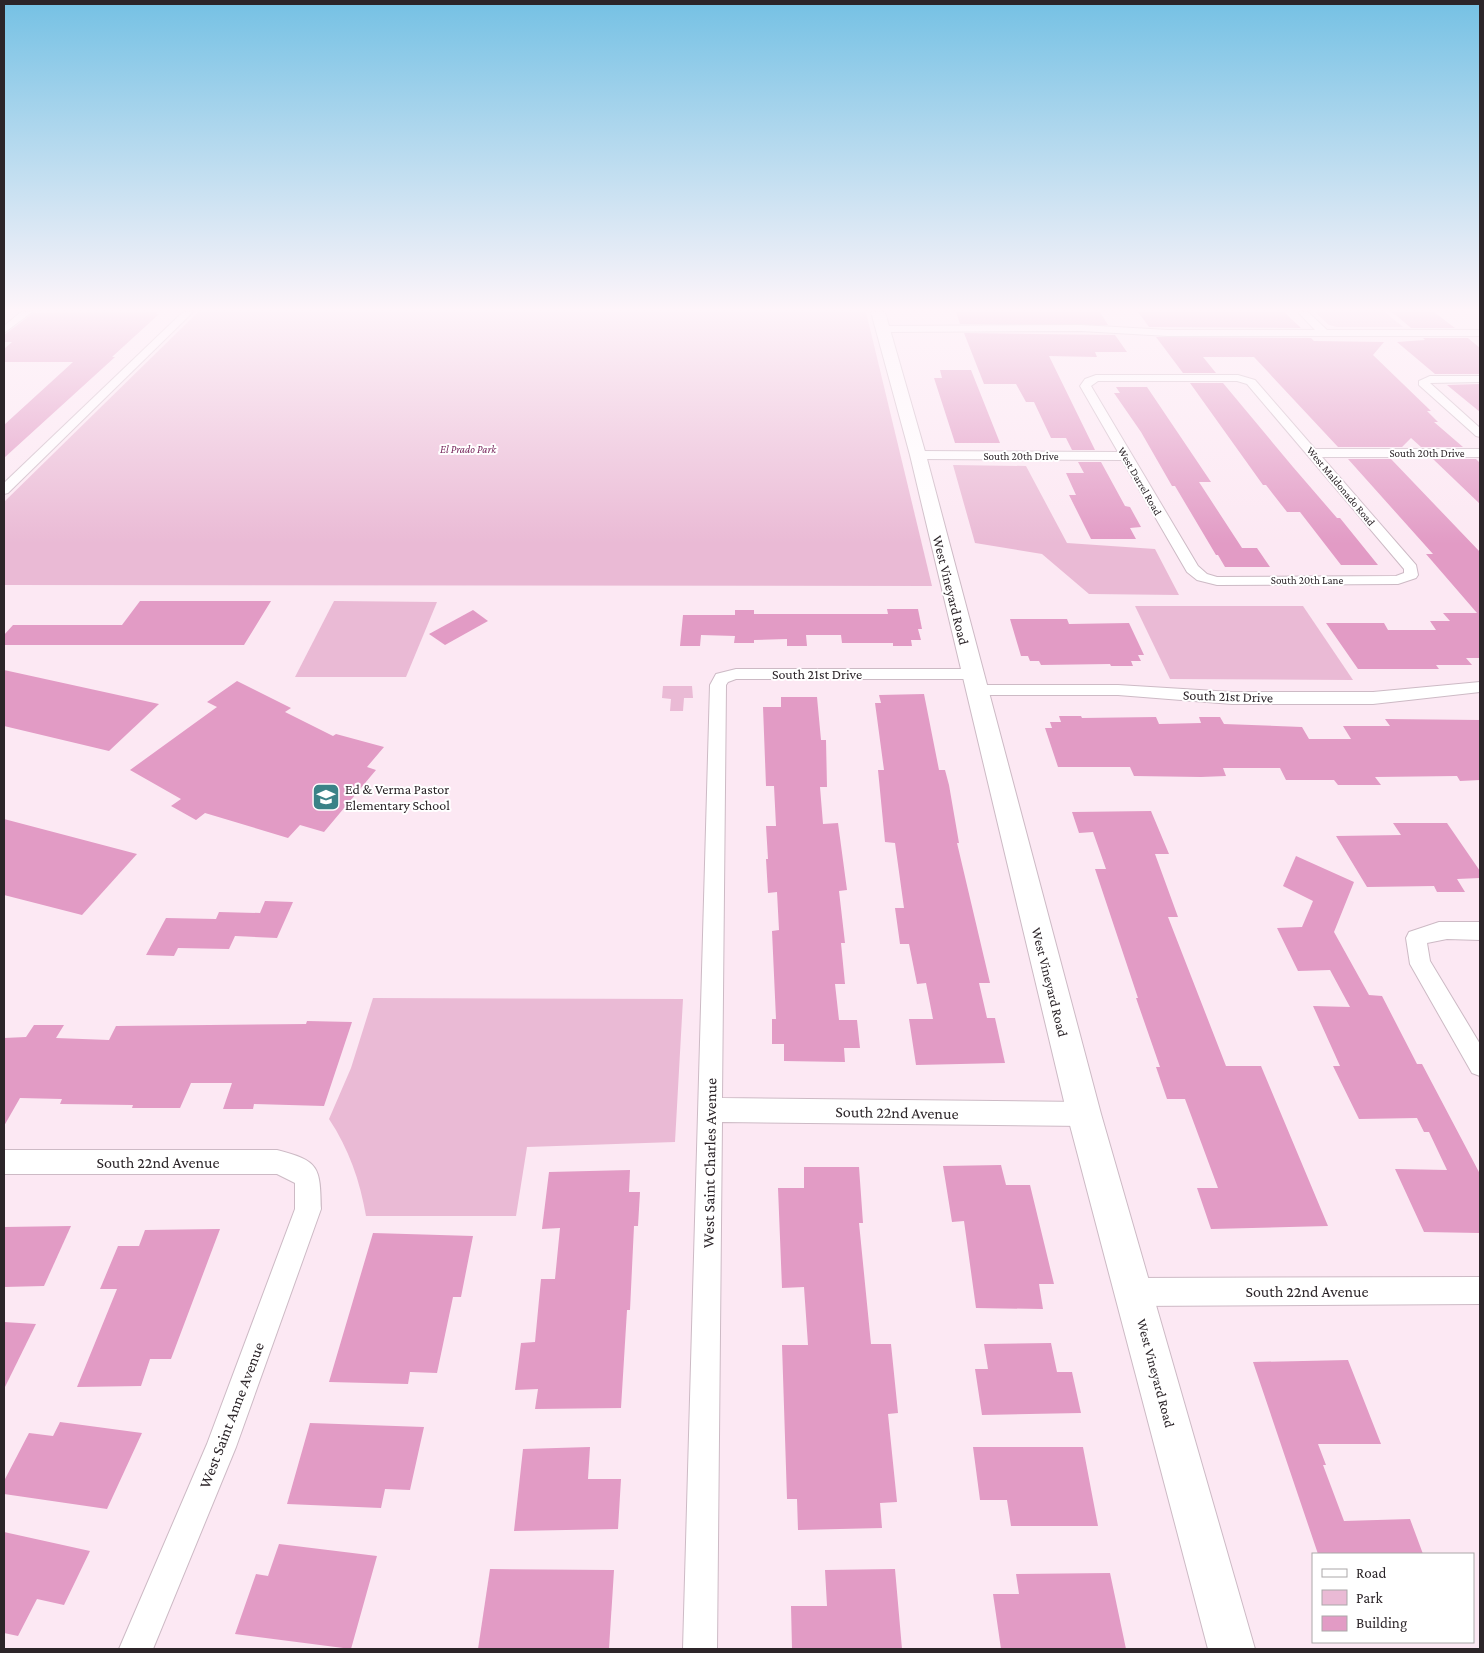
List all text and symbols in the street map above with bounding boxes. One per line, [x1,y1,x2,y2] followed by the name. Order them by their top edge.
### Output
[440,443,497,455] park label: El Prado Park
[1304,444,1378,528] street label: West Maldonado Road
[1116,445,1164,517] street label: West Darrel Road
[1389,447,1465,459] street label: South 20th Drive
[983,450,1059,462] street label: South 20th Drive
[930,534,972,647] street label: West Vineyard Road
[1271,574,1343,586] street label: South 20th Lane
[772,666,862,682] street label: South 21st Drive
[1183,686,1273,706] street label: South 21st Drive
[345,781,450,813] place label: Ed & Verma Pastor Elementary School
[311,782,341,812] school or university icon: Ed & Verma Pastor Elementary School
[1029,926,1071,1039] street label: West Vineyard Road
[700,1078,719,1248] street label: West Saint Charles Avenue
[835,1103,959,1122] street label: South 22nd Avenue
[96,1154,220,1171] street label: South 22nd Avenue
[1245,1283,1369,1300] street label: South 22nd Avenue
[1134,1317,1178,1430] street label: West Vineyard Road
[196,1340,267,1491] street label: West Saint Anne Avenue
[1312,1553,1474,1643] legend
[1356,1565,1387,1581] text: Road
[1356,1590,1383,1606] text: Park
[1356,1615,1407,1632] text: Building

